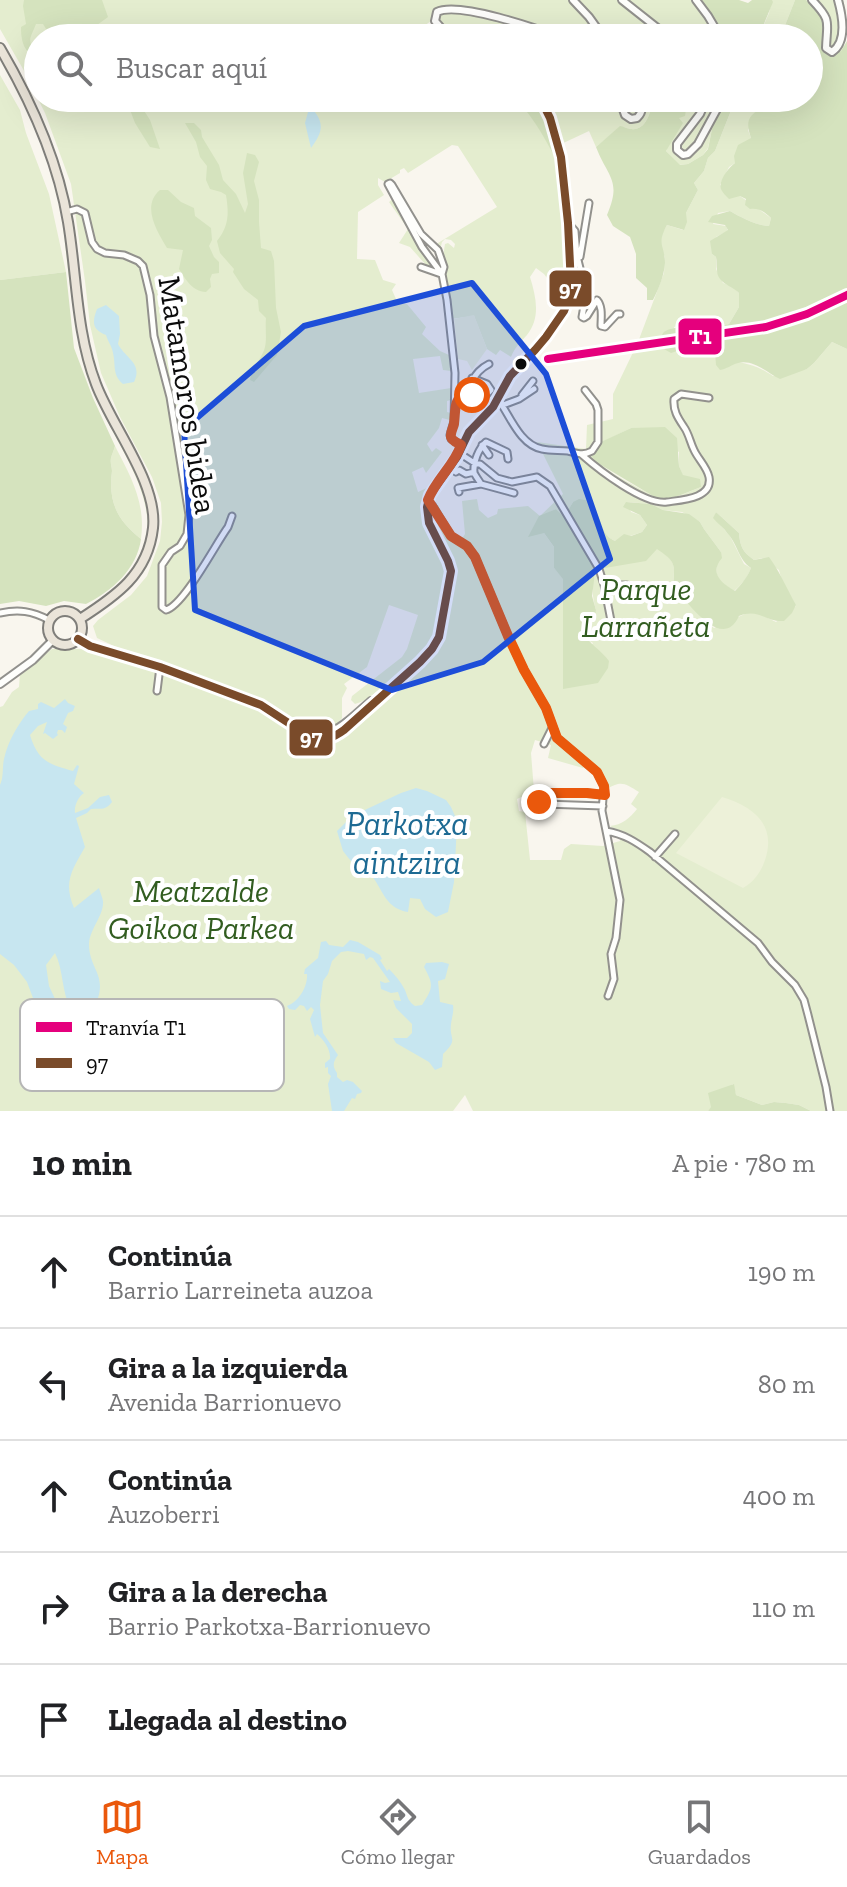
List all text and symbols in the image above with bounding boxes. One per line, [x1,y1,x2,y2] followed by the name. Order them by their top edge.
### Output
[24,24,823,112] search box
[52,46,96,90] icon: search
[116,50,267,86] text: Buscar aquí
[548,269,593,308] line badge: 97
[150,274,226,516] street label: Matamoros bidea
[559,275,581,302] text: 97
[677,317,723,356] line badge: T1
[688,323,712,350] text: T1
[513,356,529,372] unlabelled marker
[454,377,490,413] route start
[582,570,710,645] park label: Parque Larrañeta
[288,718,334,757] line badge: 97
[300,724,322,751] text: 97
[521,784,557,820] route end
[345,803,469,883] water label: Parkotxa aintzira
[108,872,294,947] park label: Meatzalde Goikoa Parkea
[20,999,284,1091] legend
[86,1014,186,1041] text: Tranvía T1
[86,1050,109,1077] text: 97
[32,1143,132,1184] text: 10 min
[672,1147,815,1179] text: A pie · 780 m
[108,1238,232,1274] text: Continúa
[32,1250,76,1294] icon: ahead
[748,1256,815,1288] text: 190 m
[108,1274,373,1306] text: Barrio Larreineta auzoa
[108,1350,348,1386] text: Gira a la izquierda
[32,1362,76,1406] icon: left
[758,1368,815,1400] text: 80 m
[108,1386,342,1418] text: Avenida Barrionuevo
[108,1462,232,1498] text: Continúa
[32,1474,76,1518] icon: ahead
[743,1480,815,1512] text: 400 m
[108,1498,220,1530] text: Auzoberri
[108,1574,328,1610] text: Gira a la derecha
[32,1586,76,1630] icon: right
[752,1592,815,1624] text: 110 m
[108,1610,431,1642] text: Barrio Parkotxa-Barrionuevo
[32,1698,76,1742] icon: arrive
[108,1702,347,1738] text: Llegada al destino
[96,1795,149,1870] tab: Mapa
[341,1795,456,1870] tab: Cómo llegar
[648,1795,751,1870] tab: Guardados

